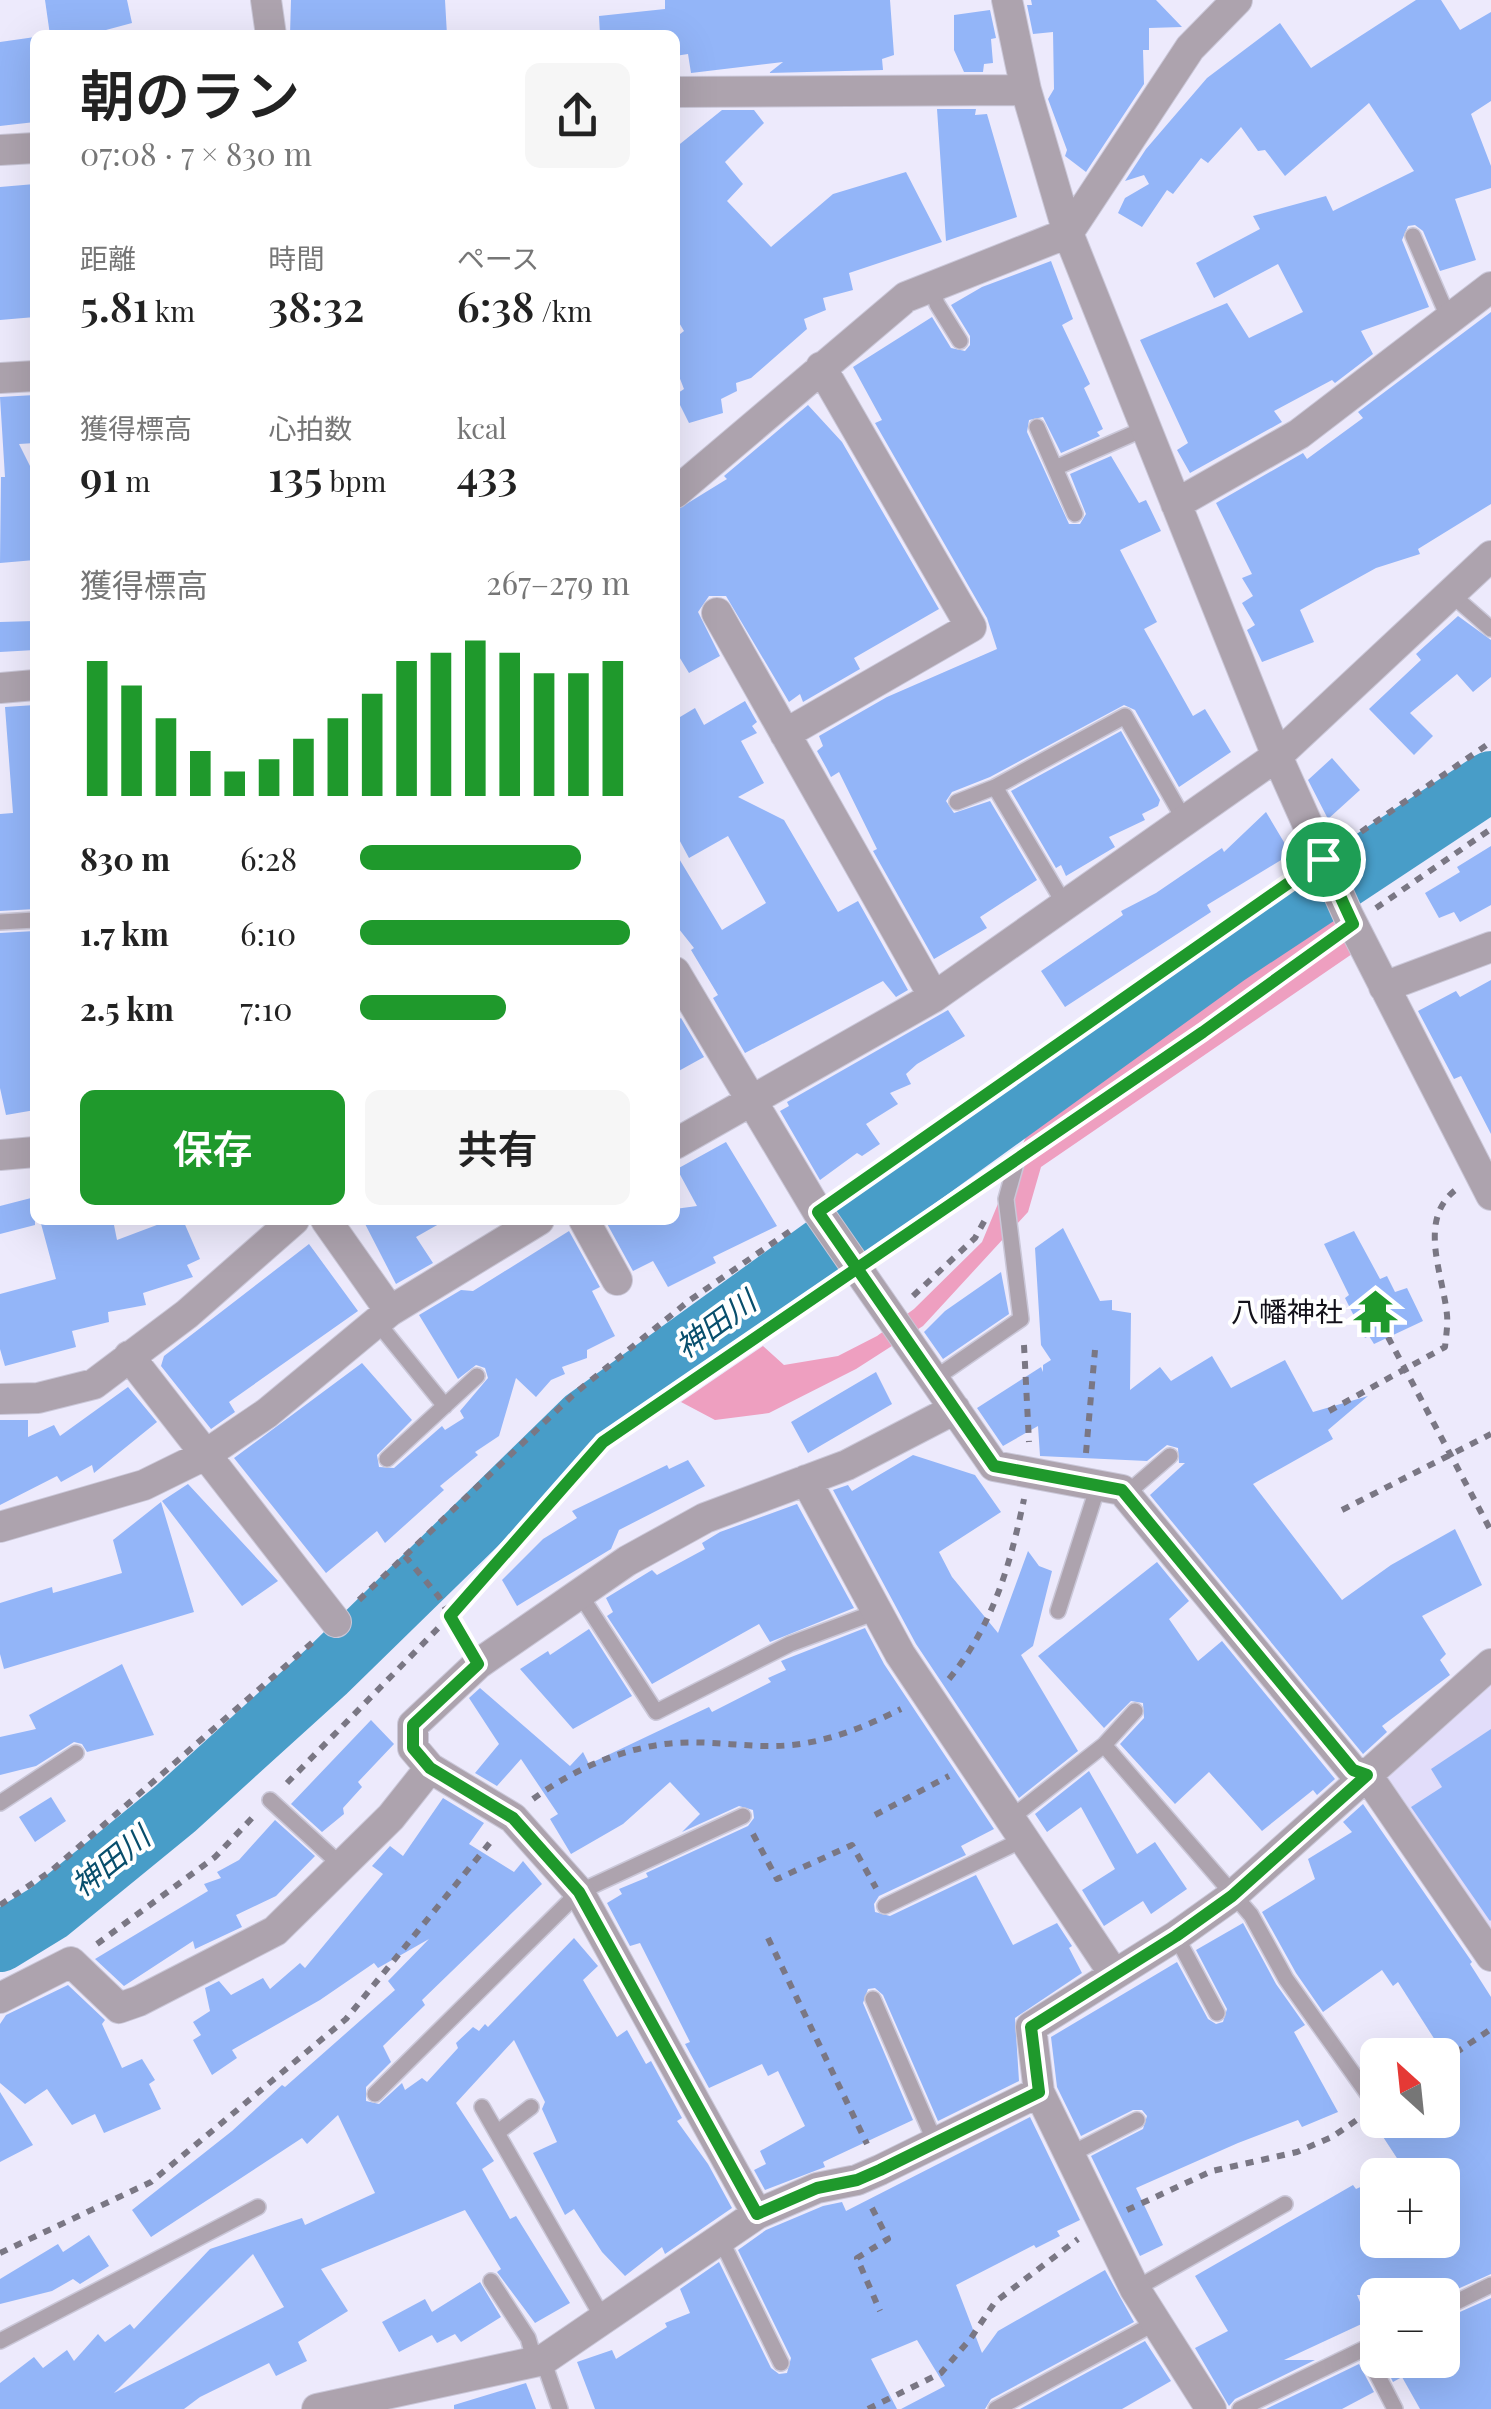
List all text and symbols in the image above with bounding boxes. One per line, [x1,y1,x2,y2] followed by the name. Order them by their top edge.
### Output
[80,56,300,130] text: 朝のラン
[525,63,630,168] button: share
[80,131,312,174] text: 07:08 · 7 × 830 m
[80,239,136,276] text: 距離
[268,239,324,276] text: 時間
[457,239,539,276] text: ペース
[80,277,149,333] text: 5.81
[268,277,364,333] text: 38:32
[457,277,534,333] text: 6:38
[149,292,195,329] text: km
[534,292,592,329] text: /km
[80,409,192,446] text: 獲得標高
[268,409,352,446] text: 心拍数
[457,409,507,446] text: kcal
[457,446,518,502] text: 433
[80,447,119,503] text: 91
[268,447,322,503] text: 135
[119,462,150,499] text: m
[322,462,386,499] text: bpm
[486,560,630,603] text: 267–279 m
[80,562,208,605] text: 獲得標高
[1281,817,1366,902] pin
[1296,832,1351,887] icon: arrive
[80,836,170,879] text: 830 m
[240,836,297,879] text: 6:28
[80,911,169,954] text: 1.7 km
[240,911,296,954] text: 6:10
[80,986,174,1029] text: 2.5 km
[240,986,293,1029] text: 7:10
[80,1090,345,1205] button: 保存
[365,1090,630,1205] button: 共有
[667,1279,765,1366] water label: 神田川
[1352,1288,1400,1336] temple icon: 八幡神社
[1231,1292,1343,1329] place label: 八幡神社
[62,1815,160,1904] water label: 神田川
[1360,2038,1460,2138] north arrow
[1360,2038,1460,2378] map controls
[1360,2158,1460,2258] button: +
[1360,2278,1460,2378] button: −

